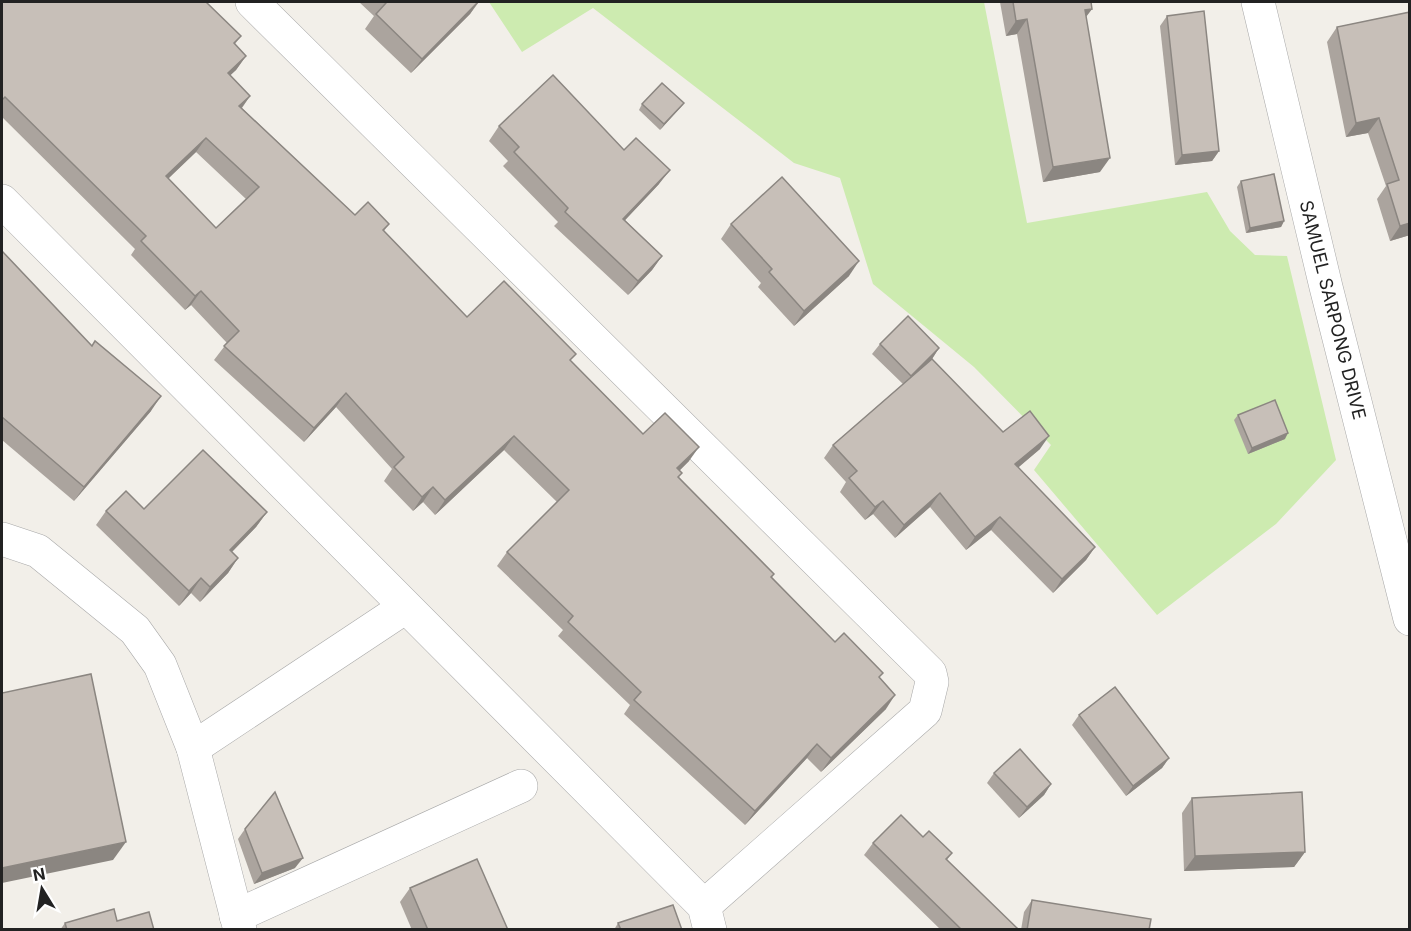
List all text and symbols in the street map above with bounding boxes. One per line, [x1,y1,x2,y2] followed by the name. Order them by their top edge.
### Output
[1296,198,1370,422] street label: SAMUEL SARPONG DRIVE
[12,859,72,919] north arrow
[31,863,47,885] text: N

